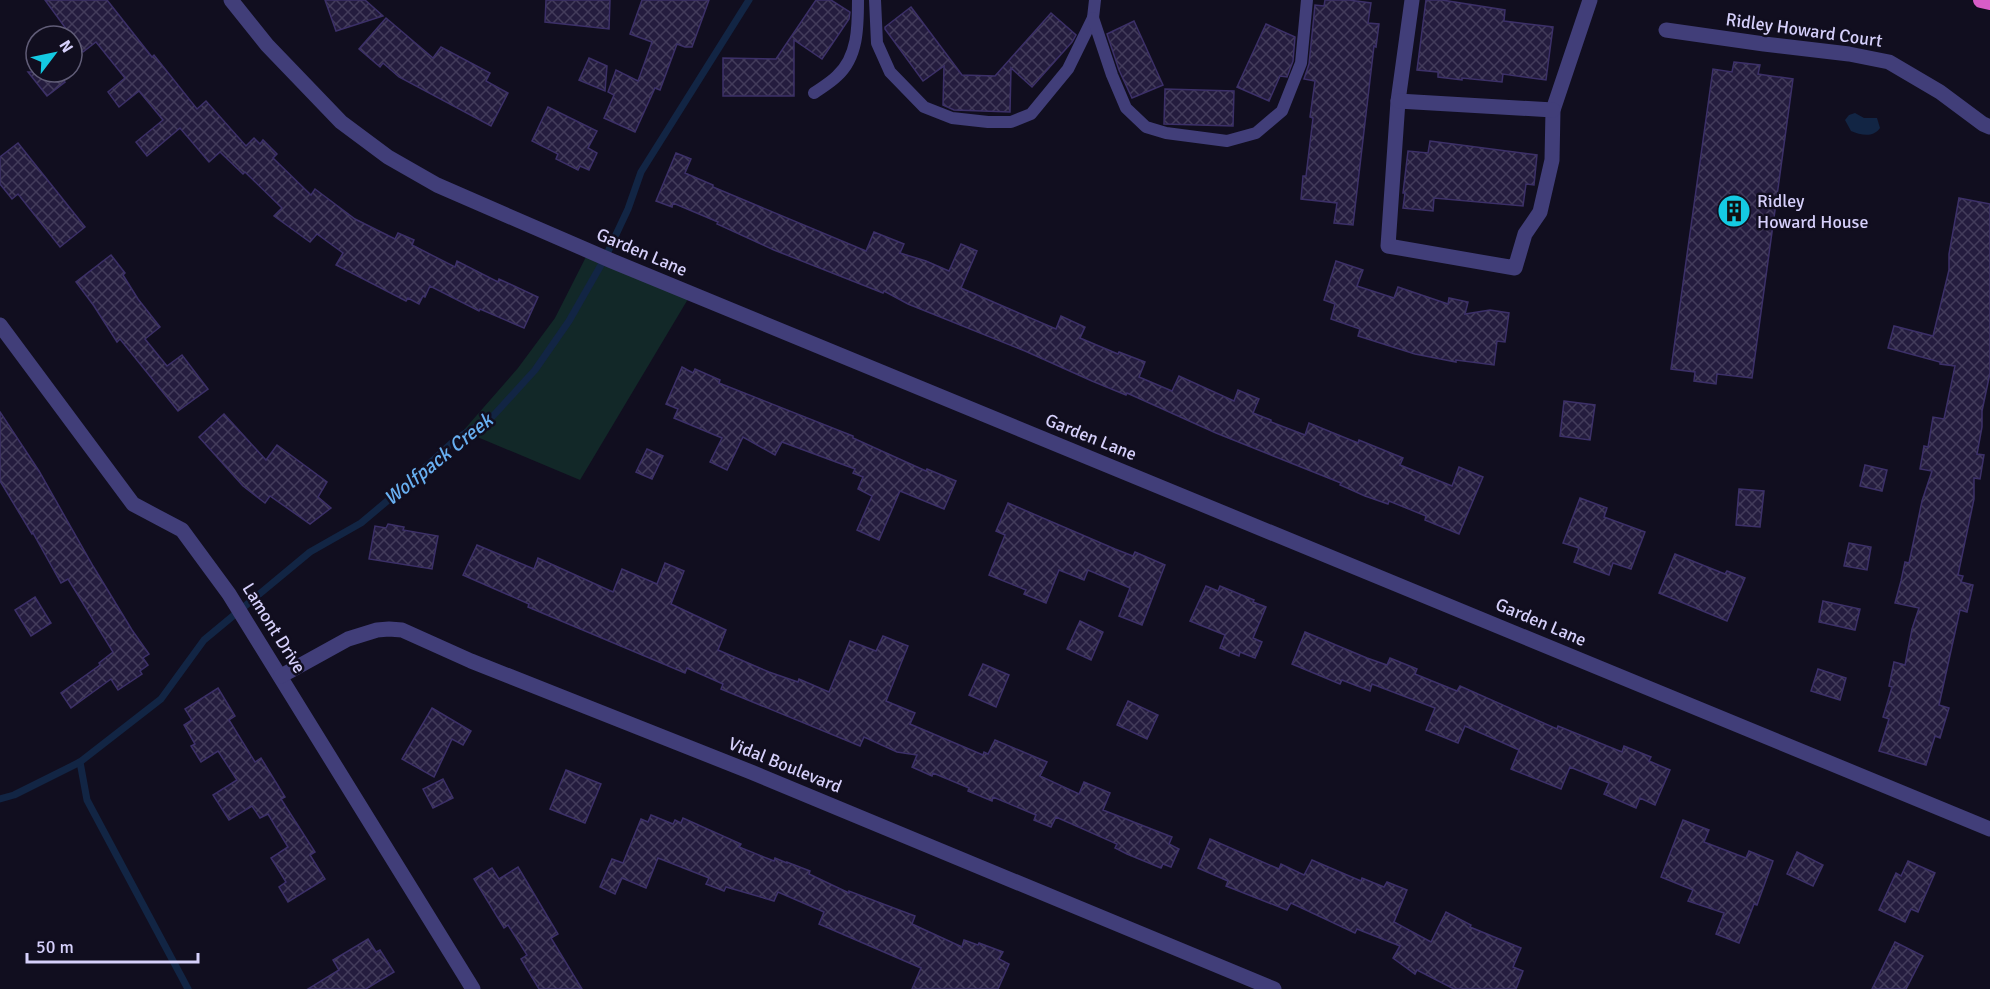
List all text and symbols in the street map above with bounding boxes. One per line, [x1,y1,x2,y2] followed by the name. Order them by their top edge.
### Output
[1724,8,1884,52] street label: Ridley Howard Court
[24,24,84,84] north arrow
[54,37,77,57] text: N
[1757,190,1868,233] place label: Ridley Howard House
[1716,193,1752,229] building icon: Ridley Howard House
[593,223,691,281] street label: Garden Lane
[379,407,499,511] water label: Wolfpack Creek
[1042,409,1140,465] street label: Garden Lane
[238,579,310,677] street label: Lamont Drive
[1492,593,1590,651] street label: Garden Lane
[725,732,845,798] street label: Vidal Boulevard
[27,926,198,964] scale bar
[36,936,74,958] text: 50 m

